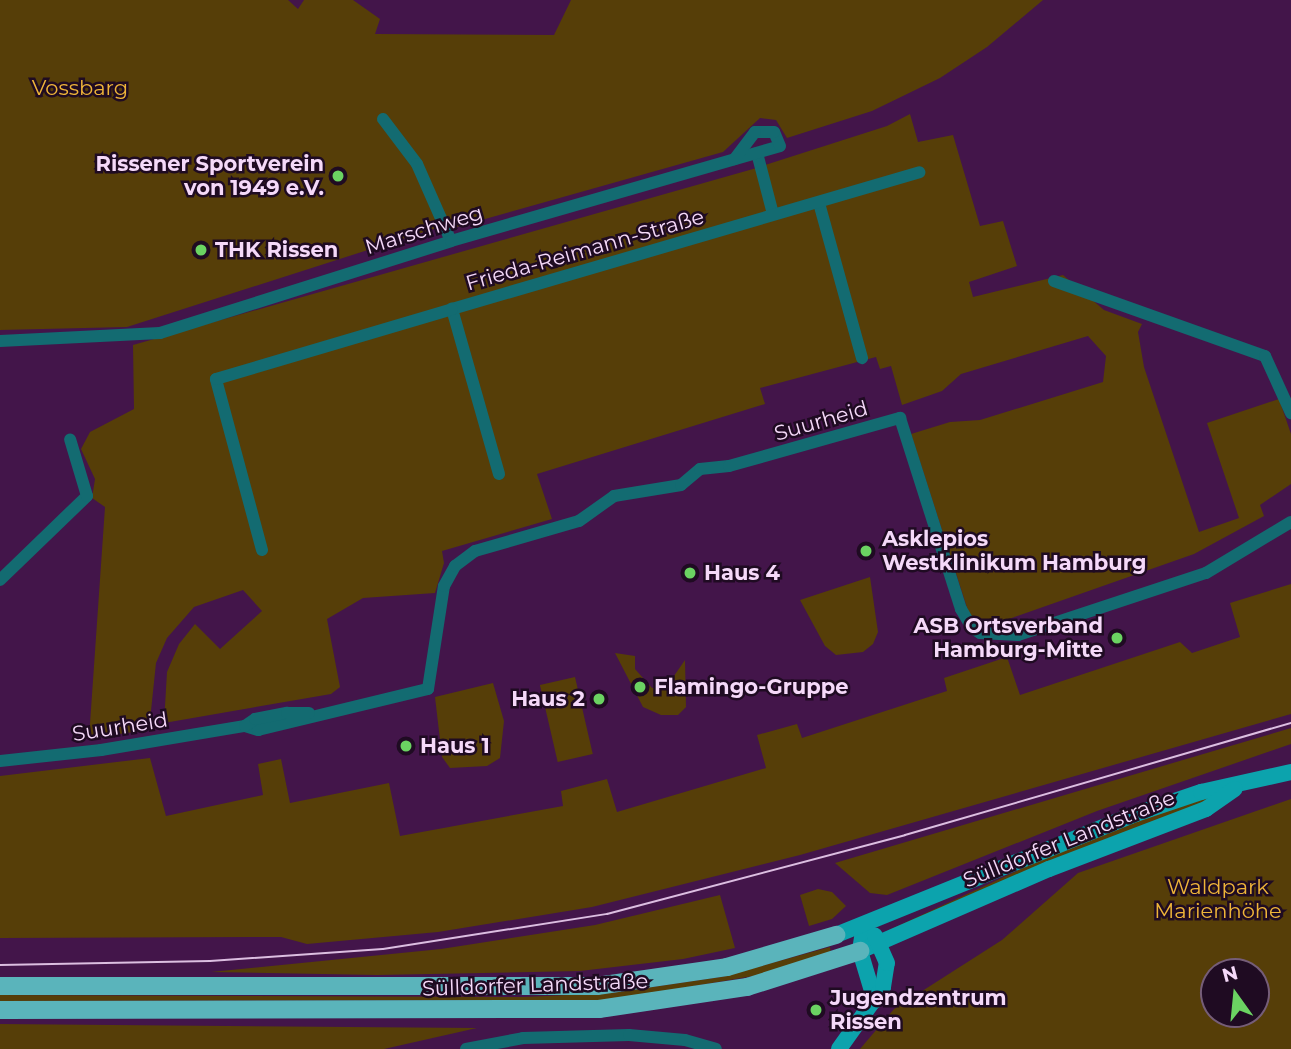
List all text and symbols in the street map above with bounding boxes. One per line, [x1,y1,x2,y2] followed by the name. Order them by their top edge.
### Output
[32,75,128,101] park label: Vossbarg
[95,151,324,201] place label: Rissener Sportverein von 1949 e.V.
[330,168,346,184] marker: Rissener Sportverein von 1949 e.V.
[362,200,486,260] street label: Marschweg
[463,204,707,296] street label: Frieda-Reimann-Straße
[215,237,338,263] place label: THK Rissen
[193,242,209,258] marker: THK Rissen
[771,396,871,446] street label: Suurheid
[882,526,1146,576] place label: Asklepios Westklinikum Hamburg
[856,541,876,561] marker: Asklepios Westklinikum Hamburg
[704,560,780,586] place label: Haus 4
[682,565,698,581] marker: Haus 4
[913,613,1103,663] place label: ASB Ortsverband Hamburg-Mitte
[1109,630,1125,646] marker: ASB Ortsverband Hamburg-Mitte
[654,674,848,700] place label: Flamingo-Gruppe
[632,679,648,695] marker: Flamingo-Gruppe
[511,686,585,712] place label: Haus 2
[591,691,607,707] marker: Haus 2
[71,707,169,747] street label: Suurheid
[420,733,490,759] place label: Haus 1
[398,738,414,754] marker: Haus 1
[959,785,1179,893] street label: Sülldorfer Landstraße
[1154,874,1282,924] park label: Waldpark Marienhöhe
[1200,958,1270,1028] north arrow
[1220,961,1240,987] text: N
[421,968,649,1002] street label: Sülldorfer Landstraße
[830,985,1007,1035] place label: Jugendzentrum Rissen
[808,1002,824,1018] marker: Jugendzentrum Rissen

